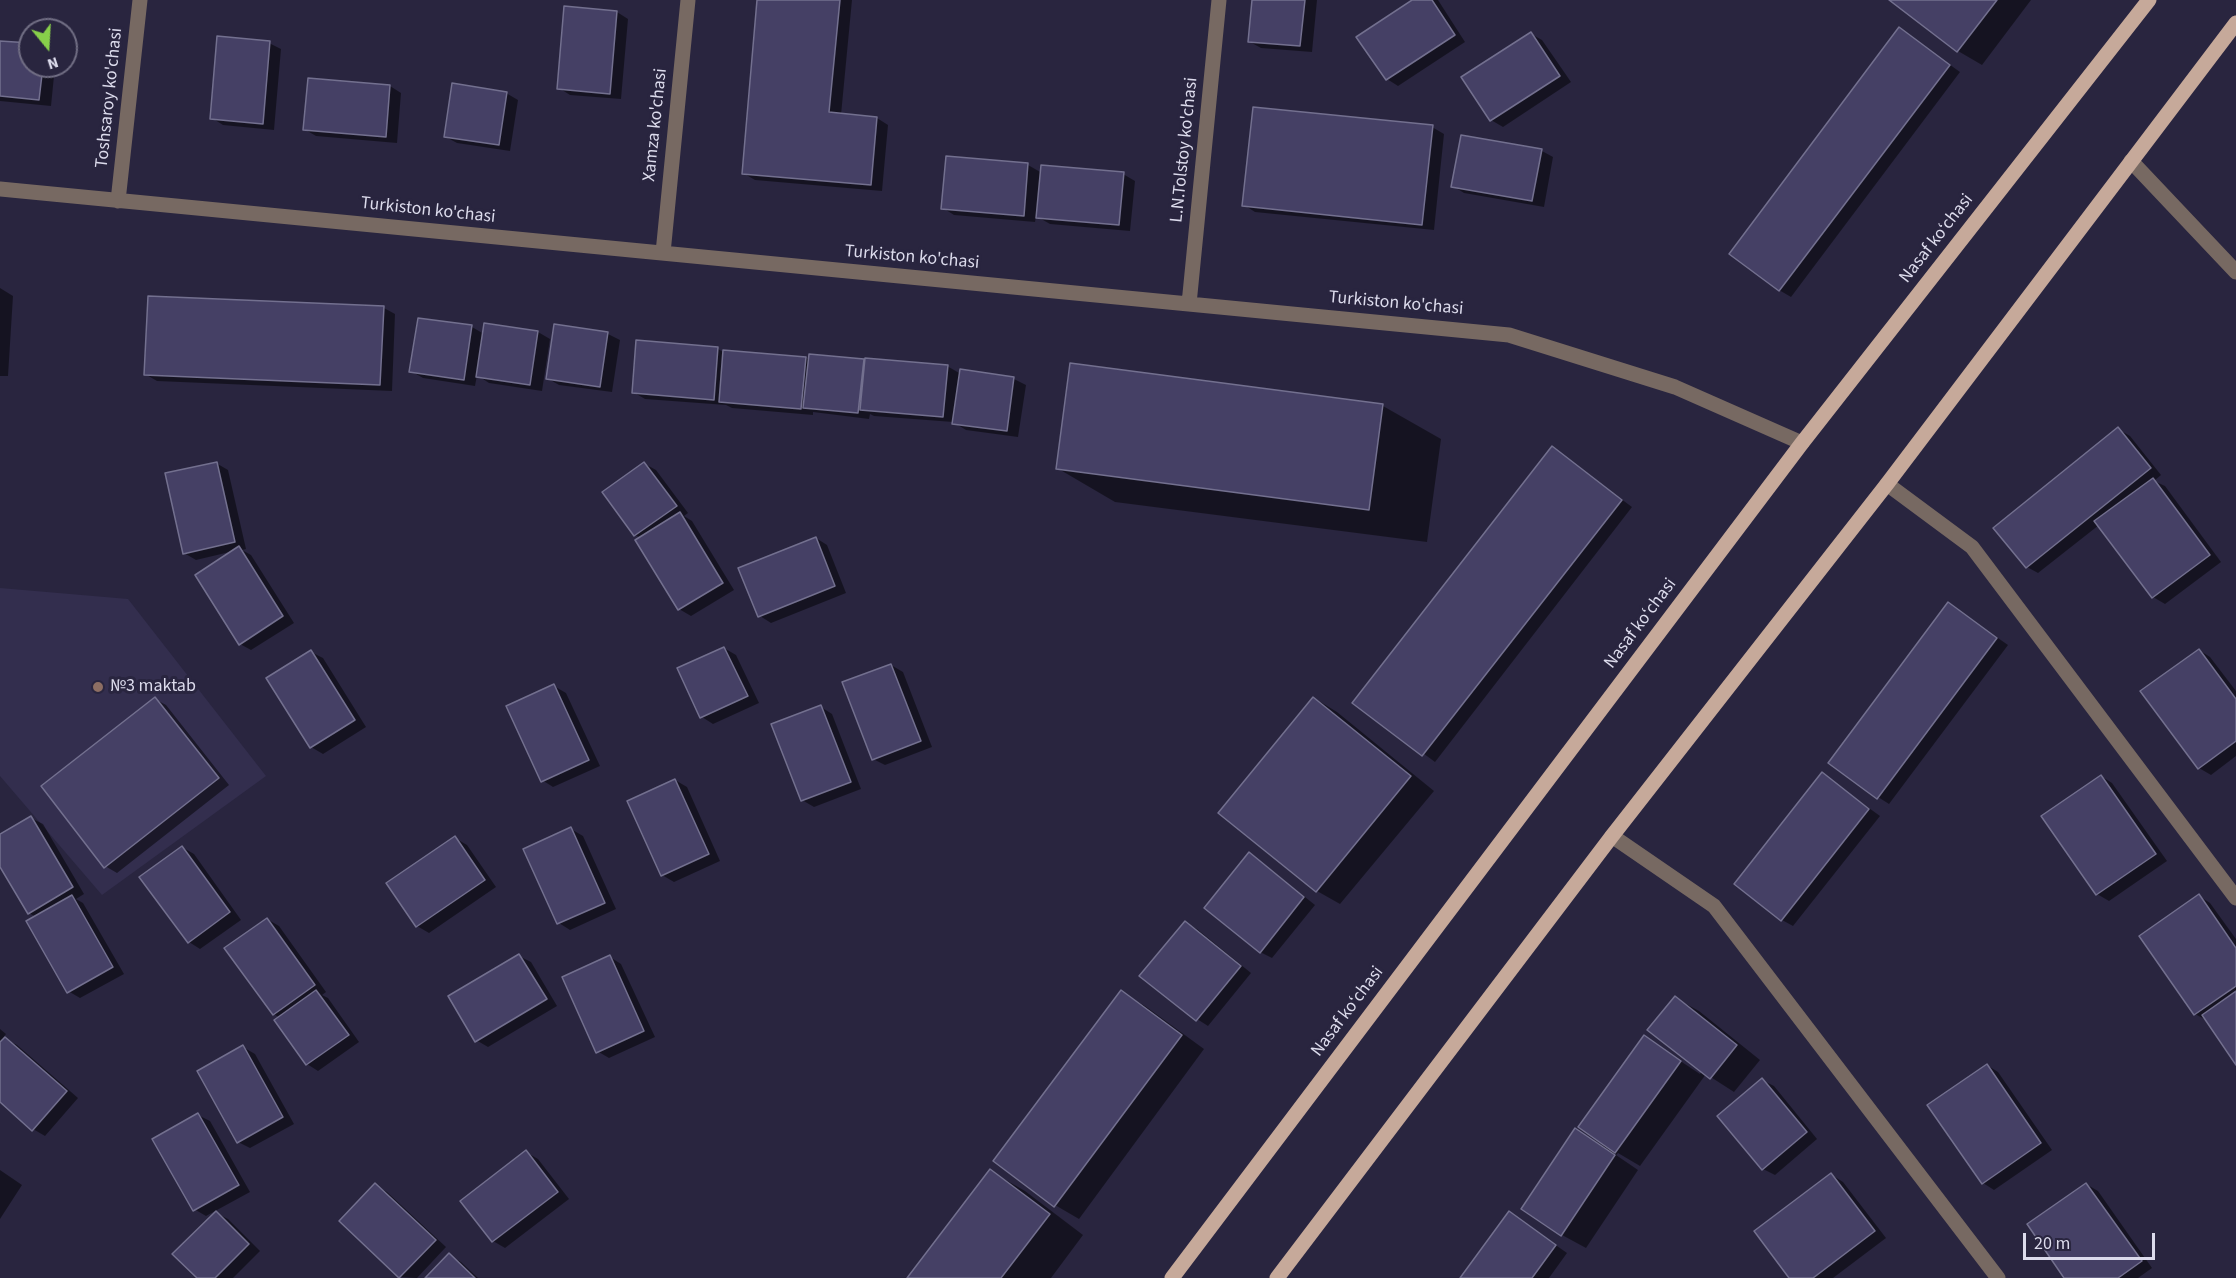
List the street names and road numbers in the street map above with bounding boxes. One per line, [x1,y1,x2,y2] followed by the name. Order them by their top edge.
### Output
[92,27,128,169] street label: Toshsaroy ko'chasi
[639,67,673,183] street label: Xamza ko'chasi
[1167,76,1203,224] street label: L.N.Tolstoy ko'chasi
[1895,190,1979,288] street label: Nasaf ko‘chasi
[360,193,496,229] street label: Turkiston ko'chasi
[844,241,980,275] street label: Turkiston ko'chasi
[1328,287,1464,321] street label: Turkiston ko'chasi
[1600,575,1682,673] street label: Nasaf ko‘chasi
[1307,963,1389,1061] street label: Nasaf ko‘chasi

